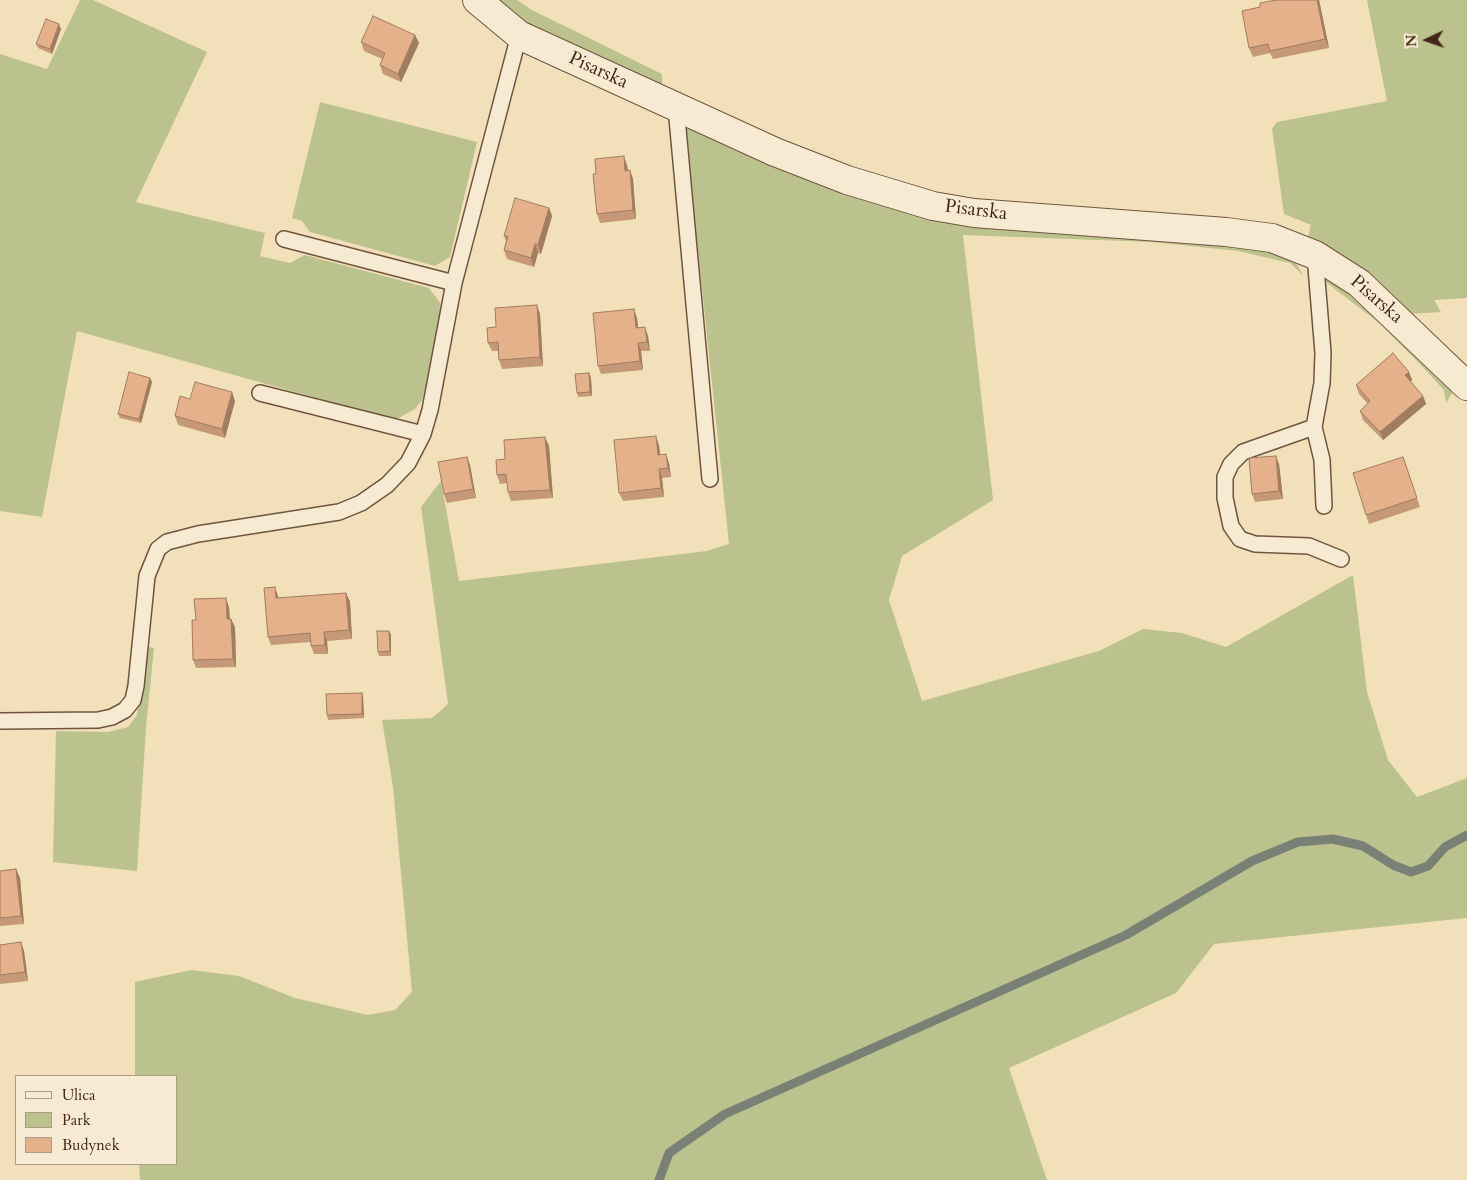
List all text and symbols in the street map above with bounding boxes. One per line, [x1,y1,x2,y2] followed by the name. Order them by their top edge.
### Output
[1402,15,1452,65] north arrow
[1402,34,1421,47] text: N
[565,47,631,95] street label: Pisarska
[943,196,1009,226] street label: Pisarska
[1345,271,1407,329] street label: Pisarska
[15,1075,178,1165] legend
[62,1085,96,1105] text: Ulica
[62,1110,91,1130] text: Park
[62,1135,120,1155] text: Budynek

